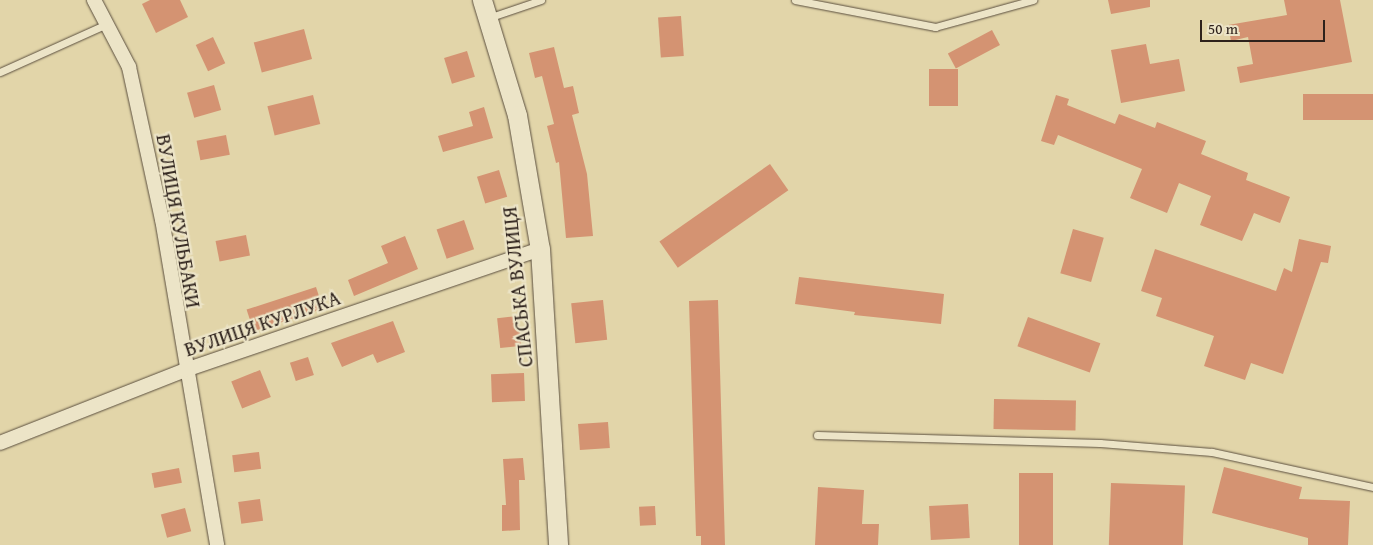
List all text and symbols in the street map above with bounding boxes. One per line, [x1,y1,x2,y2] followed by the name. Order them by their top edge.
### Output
[1203,10,1328,42] scale bar
[1208,18,1238,39] text: 50 m
[152,132,206,310] street label: ВУЛИЦЯ КУЛЬБАКИ
[497,206,537,368] street label: СПАСЬКА ВУЛИЦЯ
[181,285,343,361] street label: ВУЛИЦЯ КУРЛУКА

